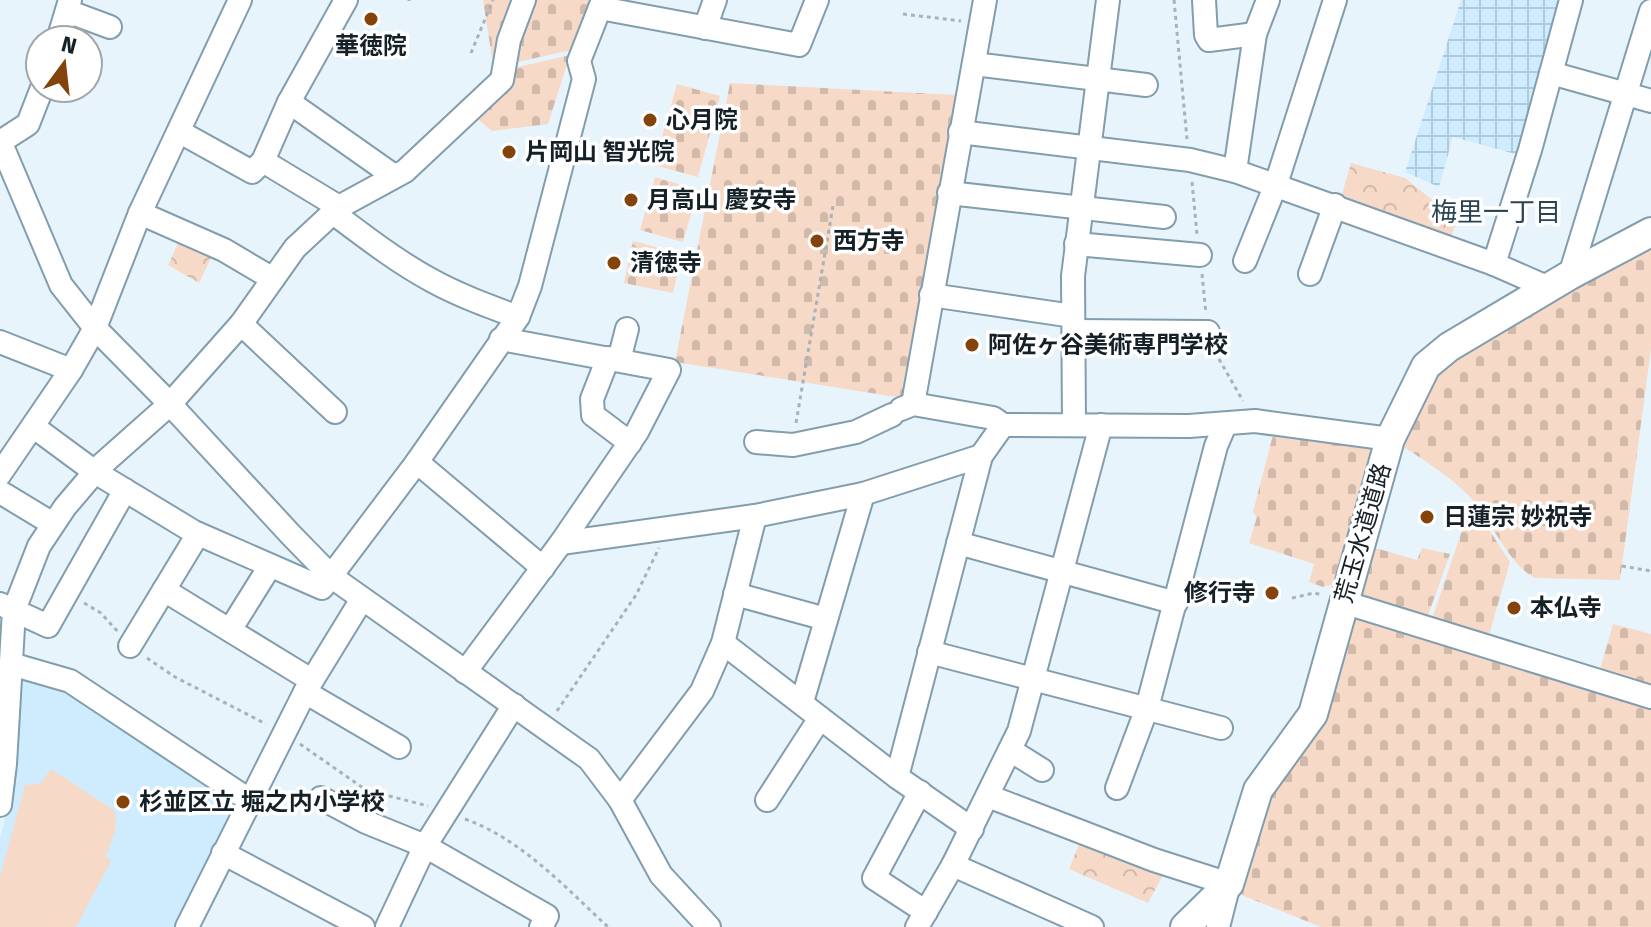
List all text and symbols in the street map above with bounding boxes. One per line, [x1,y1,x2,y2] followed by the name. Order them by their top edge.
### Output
[362,10,380,28] marker: 華徳院
[24,24,104,104] north arrow
[59,30,80,60] text: N
[335,32,407,60] place label: 華徳院
[666,106,738,134] place label: 心月院
[641,111,659,129] marker: 心月院
[525,138,675,166] place label: 片岡山 智光院
[500,143,518,161] marker: 片岡山 智光院
[647,186,797,214] place label: 月高山 慶安寺
[622,191,640,209] marker: 月高山 慶安寺
[1431,197,1561,228] district label: 梅里一丁目
[833,227,905,255] place label: 西方寺
[808,232,826,250] marker: 西方寺
[630,249,702,277] place label: 清徳寺
[605,254,623,272] marker: 清徳寺
[988,331,1228,359] place label: 阿佐ヶ谷美術専門学校
[963,336,981,354] marker: 阿佐ヶ谷美術専門学校
[1330,460,1396,606] street label: 荒玉水道道路
[1443,503,1593,531] place label: 日蓮宗 妙祝寺
[1418,508,1436,526] marker: 日蓮宗 妙祝寺
[1184,579,1256,607] place label: 修行寺
[1263,584,1281,602] marker: 修行寺
[1530,594,1602,622] place label: 本仏寺
[1505,599,1523,617] marker: 本仏寺
[139,788,385,816] place label: 杉並区立 堀之内小学校
[114,793,132,811] marker: 杉並区立 堀之内小学校

